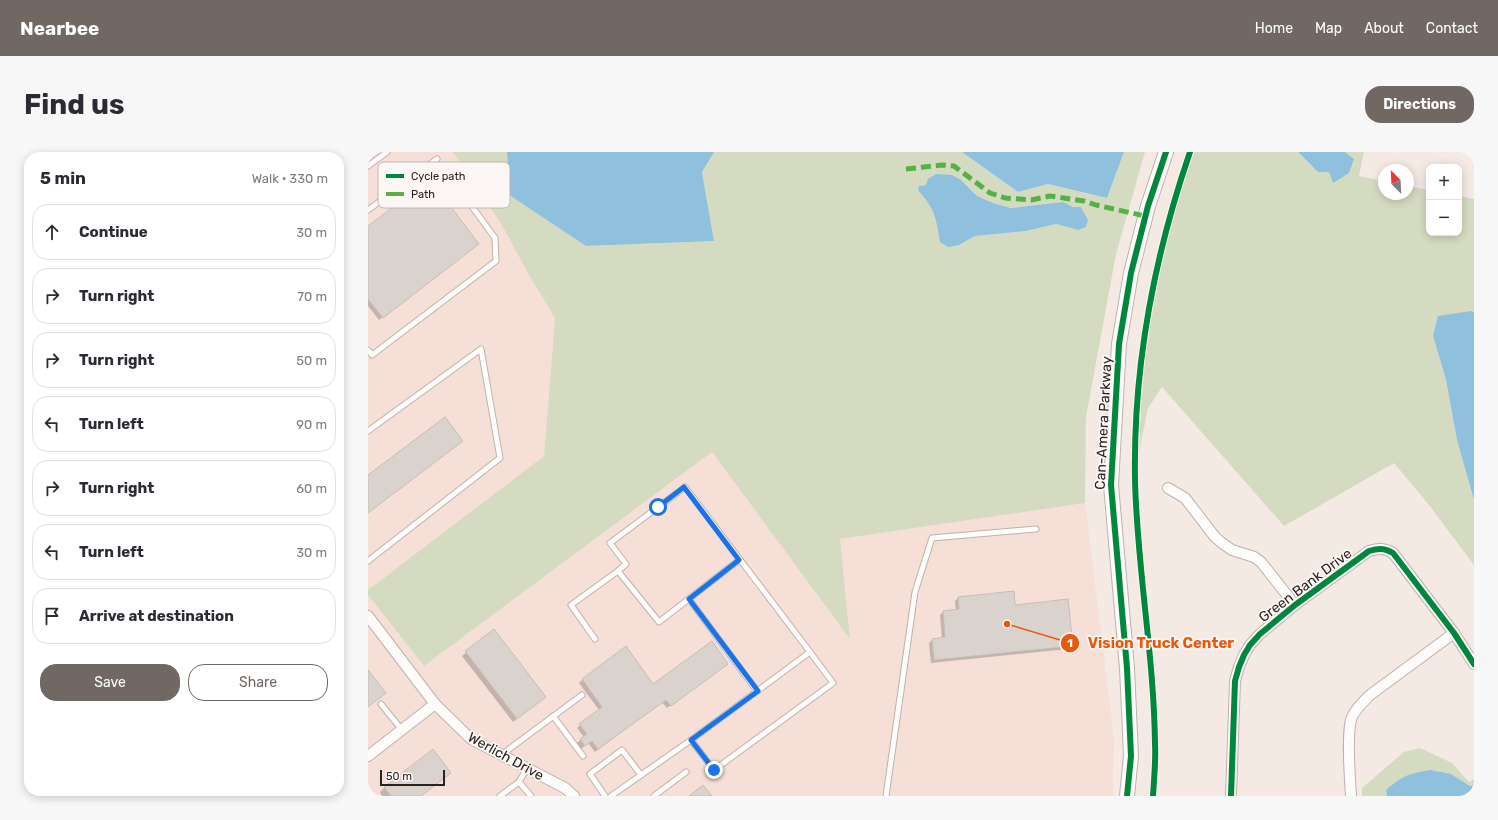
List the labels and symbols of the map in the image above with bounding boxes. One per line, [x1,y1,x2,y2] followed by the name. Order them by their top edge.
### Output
[378,162,510,208] legend
[1378,164,1414,200] north arrow
[411,170,465,183] text: Cycle path
[411,188,435,201] text: Path
[1092,356,1115,490] street label: Can-Amera Parkway
[649,498,667,516] route start
[1255,545,1355,626] street label: Green Bank Drive
[1060,629,1242,656] callout: Vision Truck Center
[1088,634,1234,652] text: Vision Truck Center
[1067,636,1073,650] text: 1
[465,729,547,784] street label: Werlich Drive
[705,761,723,779] route end
[380,768,445,787] scale bar

